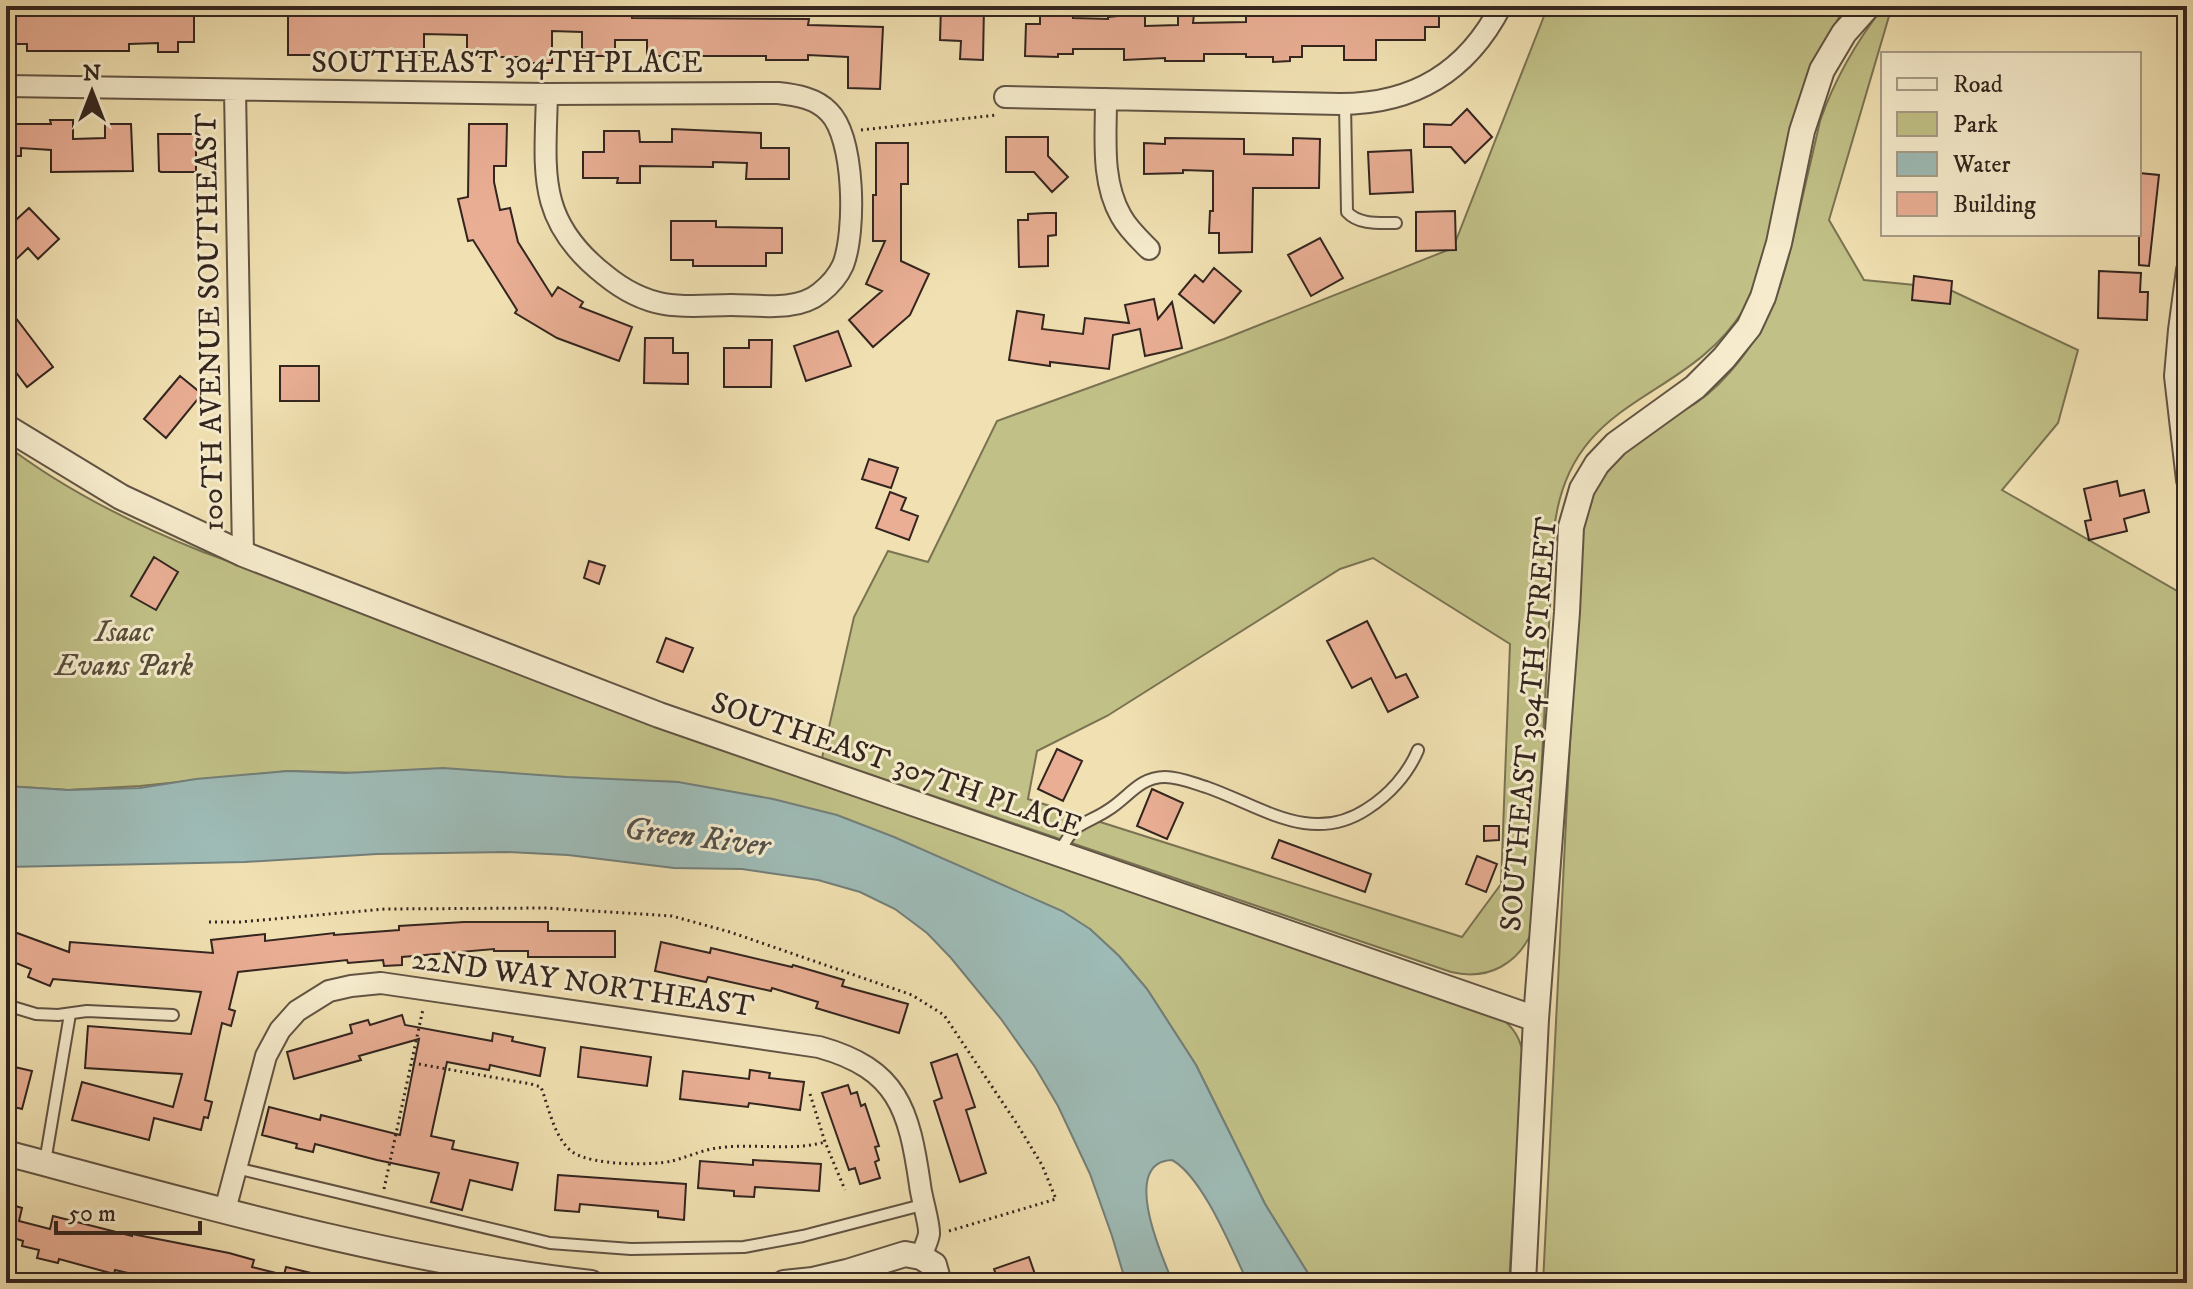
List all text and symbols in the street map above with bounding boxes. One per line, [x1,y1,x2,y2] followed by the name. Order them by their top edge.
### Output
[311,45,703,82] street label: SOUTHEAST 304TH PLACE
[52,52,132,132] north arrow
[1881,52,2141,236] legend
[83,60,101,87] text: N
[1953,70,2003,100] text: Road
[1953,110,1998,140] text: Park
[188,112,233,531] street label: 100TH AVENUE SOUTHEAST
[1952,150,2010,180] text: Water
[1953,190,2036,220] text: Building
[1493,515,1566,933] street label: SOUTHEAST 304TH STREET
[53,614,194,685] park label: Isaac Evans Park
[706,684,1087,846] street label: SOUTHEAST 307TH PLACE
[622,809,774,867] water label: Green River
[409,941,757,1026] street label: 22ND WAY NORTHEAST
[56,1185,200,1235] scale bar
[68,1199,116,1229] text: 50 m

